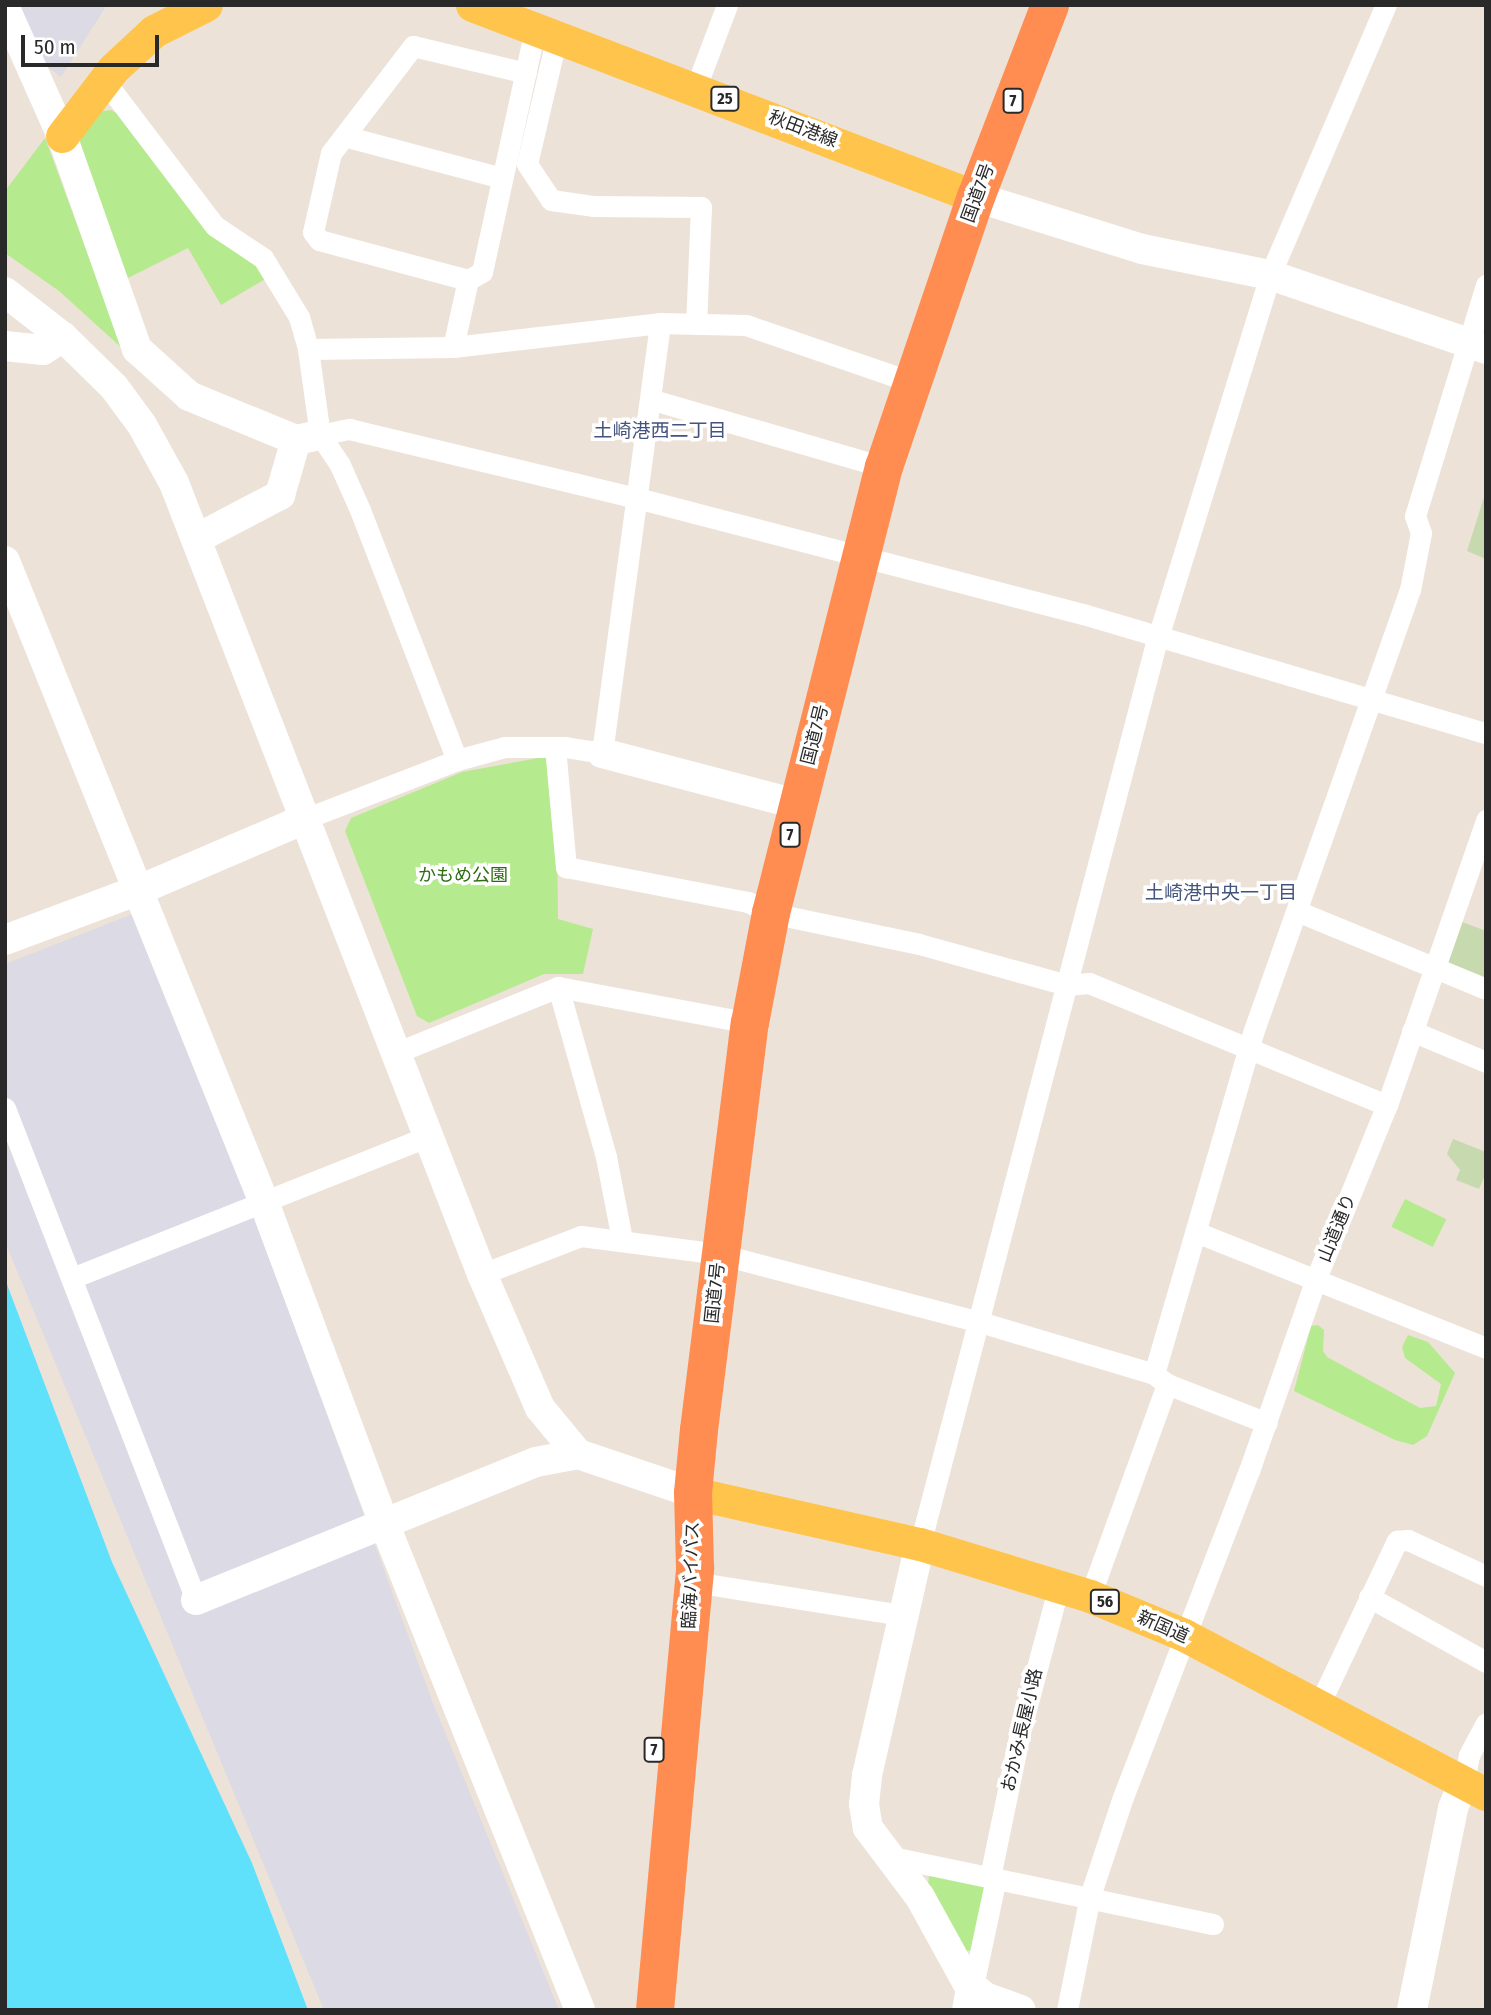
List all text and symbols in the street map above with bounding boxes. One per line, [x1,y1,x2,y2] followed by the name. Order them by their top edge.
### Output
[24,21,163,65] scale bar
[34,34,76,60] text: 50 m
[709,86,741,111] road number: 25
[1002,88,1024,114] road number: 7
[766,106,840,152] street label: 秋田港線
[957,161,999,225] street label: 国道7号
[594,420,726,442] district label: 土崎港西二丁目
[797,703,833,767] street label: 国道7号
[780,822,800,848] road number: 7
[418,864,508,886] park label: かもめ公園
[1145,882,1297,904] district label: 土崎港中央一丁目
[1314,1191,1360,1265] street label: 山道通り
[701,1261,729,1325] street label: 国道7号
[678,1521,704,1629] street label: 臨海バイパス
[1089,1590,1121,1614] road number: 56
[1134,1606,1192,1648] street label: 新国道
[997,1666,1047,1794] street label: おかみ長屋小路
[644,1738,664,1762] road number: 7

